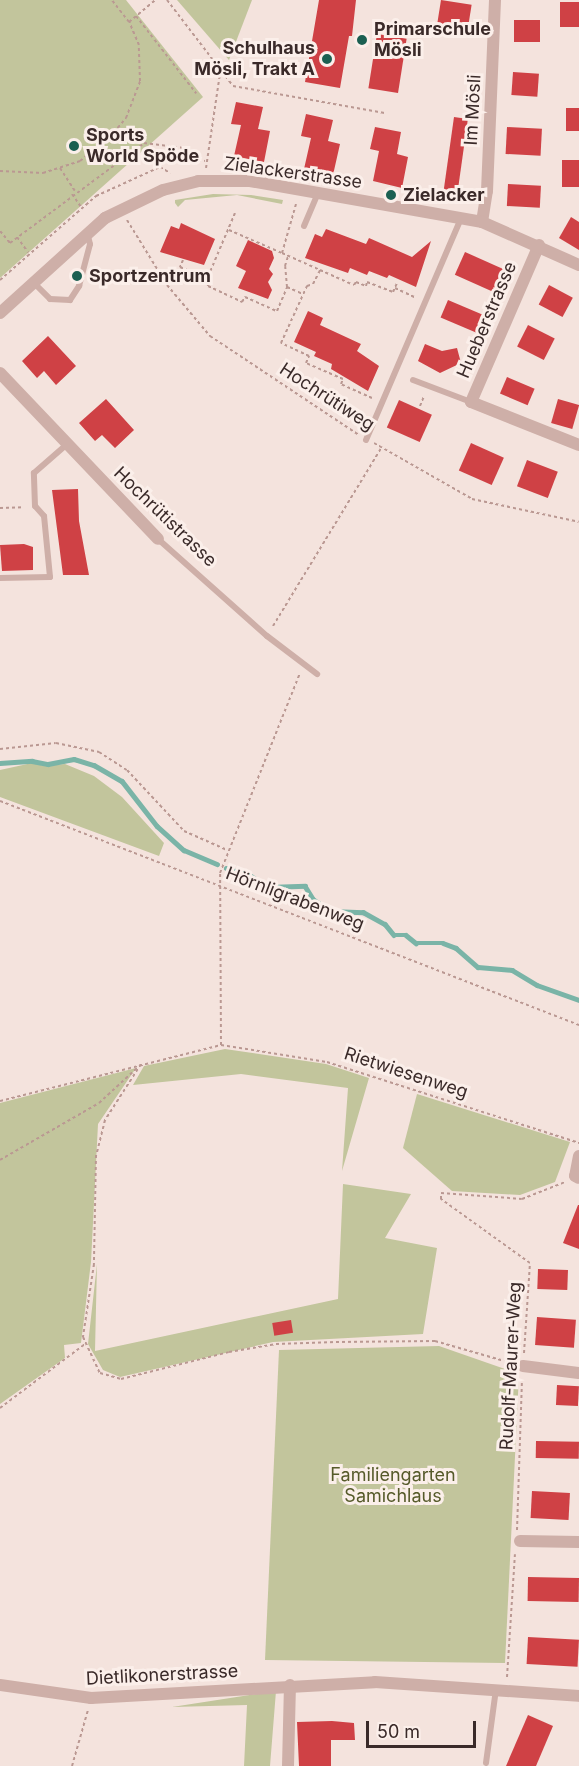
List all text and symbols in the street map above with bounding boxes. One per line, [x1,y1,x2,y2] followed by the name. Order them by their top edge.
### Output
[374,19,491,62] place label: Primarschule Mösli
[355,33,369,47] marker: Primarschule Mösli
[194,38,315,80] place label: Schulhaus Mösli, Trakt A
[320,52,334,66] marker: Schulhaus Mösli, Trakt A
[460,74,486,146] street label: Im Mösli
[86,125,199,168] place label: Sports World Spöde
[67,139,81,153] marker: Sports World Spöde
[222,153,364,193] street label: Zielackerstrasse
[403,184,485,206] place label: Zielacker
[384,188,398,202] marker: Zielacker
[453,258,521,382] street label: Hueberstrasse
[89,265,211,287] place label: Sportzentrum
[70,269,84,283] marker: Sportzentrum
[276,358,378,436] street label: Hochrütiweg
[109,463,221,571] street label: Hochrütistrasse
[223,863,367,935] street label: Hörnligrabenweg
[341,1043,471,1103] street label: Rietwiesenweg
[496,1281,526,1451] street label: Rudolf-Maurer-Weg
[330,1465,456,1508] park label: Familiengarten Samichlaus
[85,1660,239,1690] street label: Dietlikonerstrasse
[369,1709,478,1747] scale bar
[377,1721,420,1742] text: 50 m

